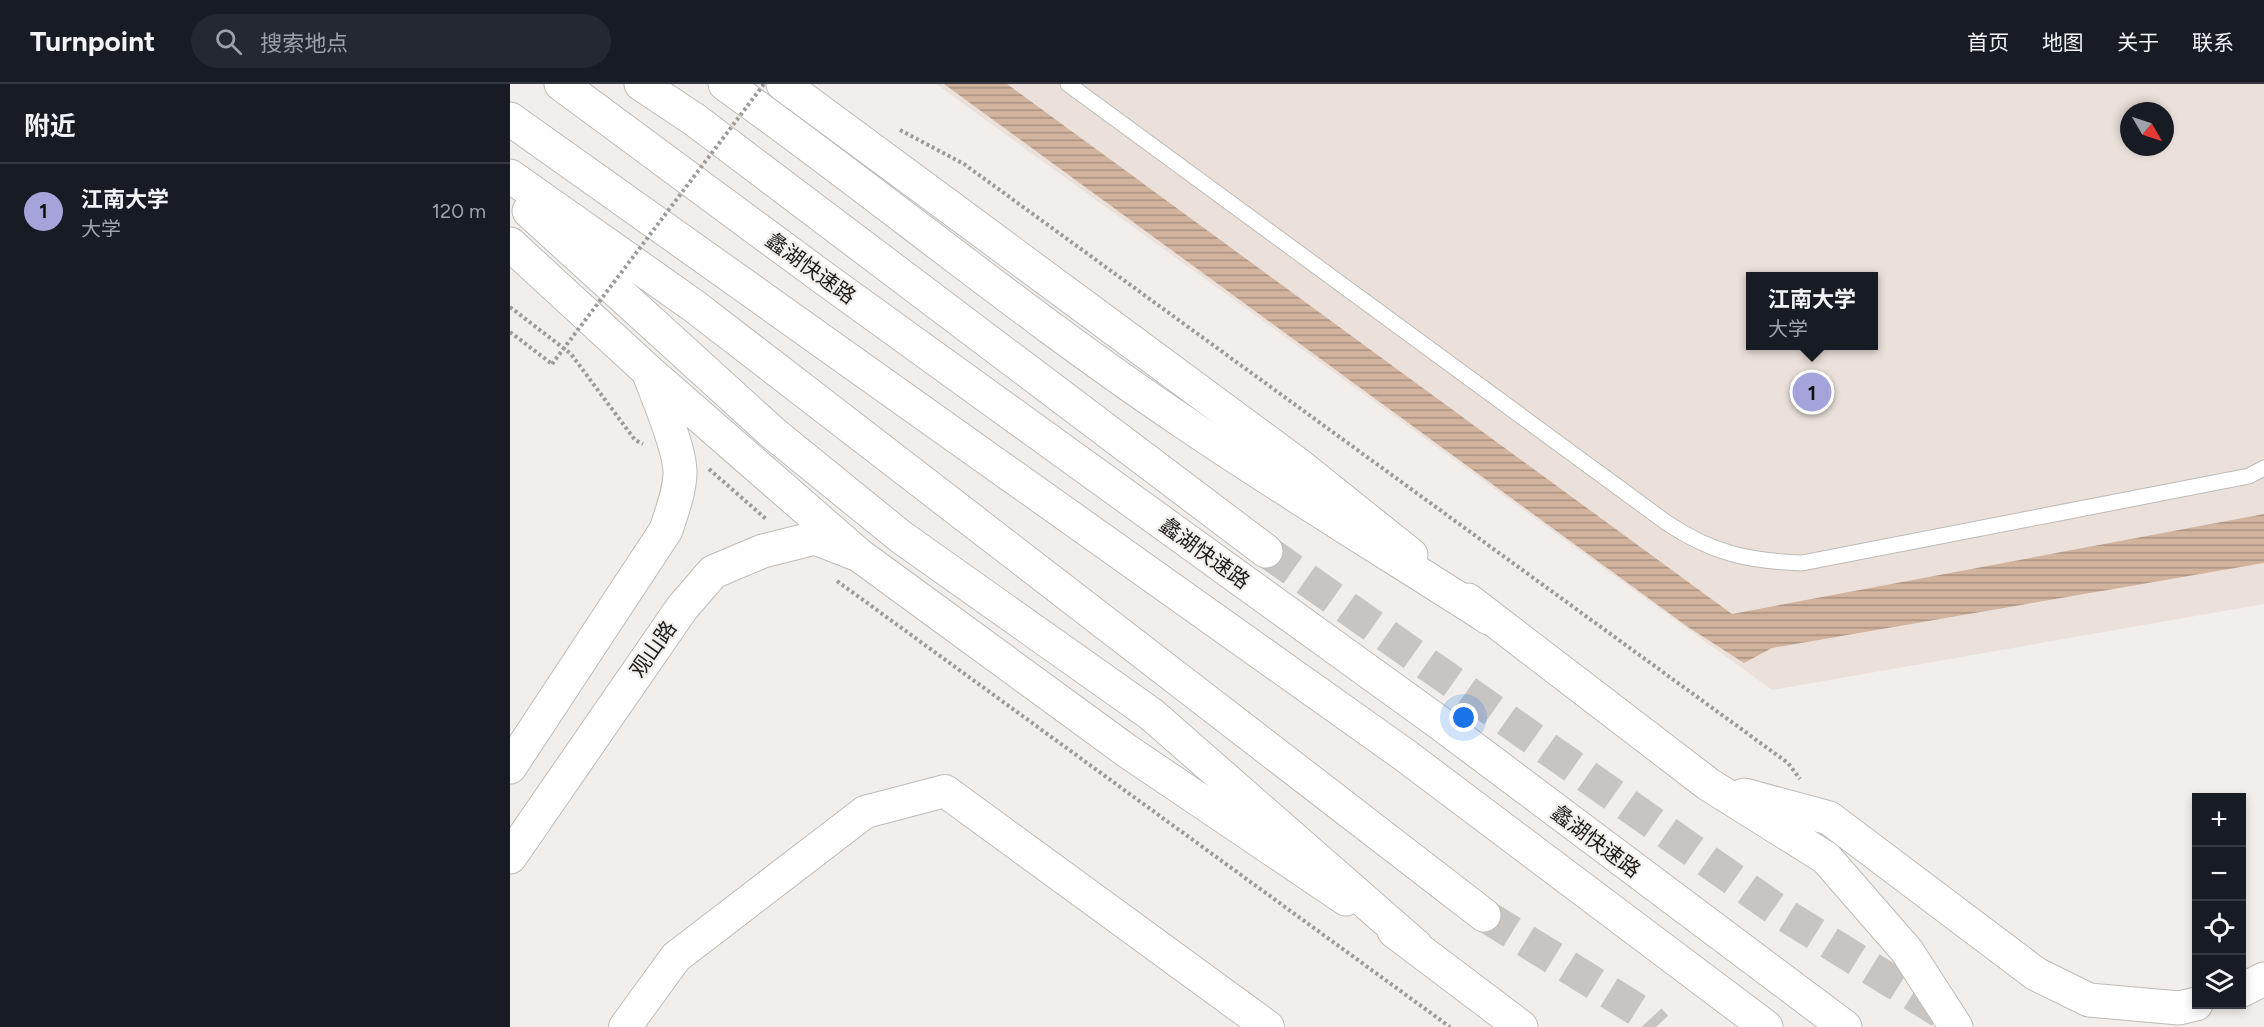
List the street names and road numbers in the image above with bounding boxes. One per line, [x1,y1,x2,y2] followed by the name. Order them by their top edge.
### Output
[761,227,861,309] street label: 蠡湖快速路
[1155,512,1255,594] street label: 蠡湖快速路
[625,616,681,682] street label: 观山路
[1547,799,1645,883] street label: 蠡湖快速路

